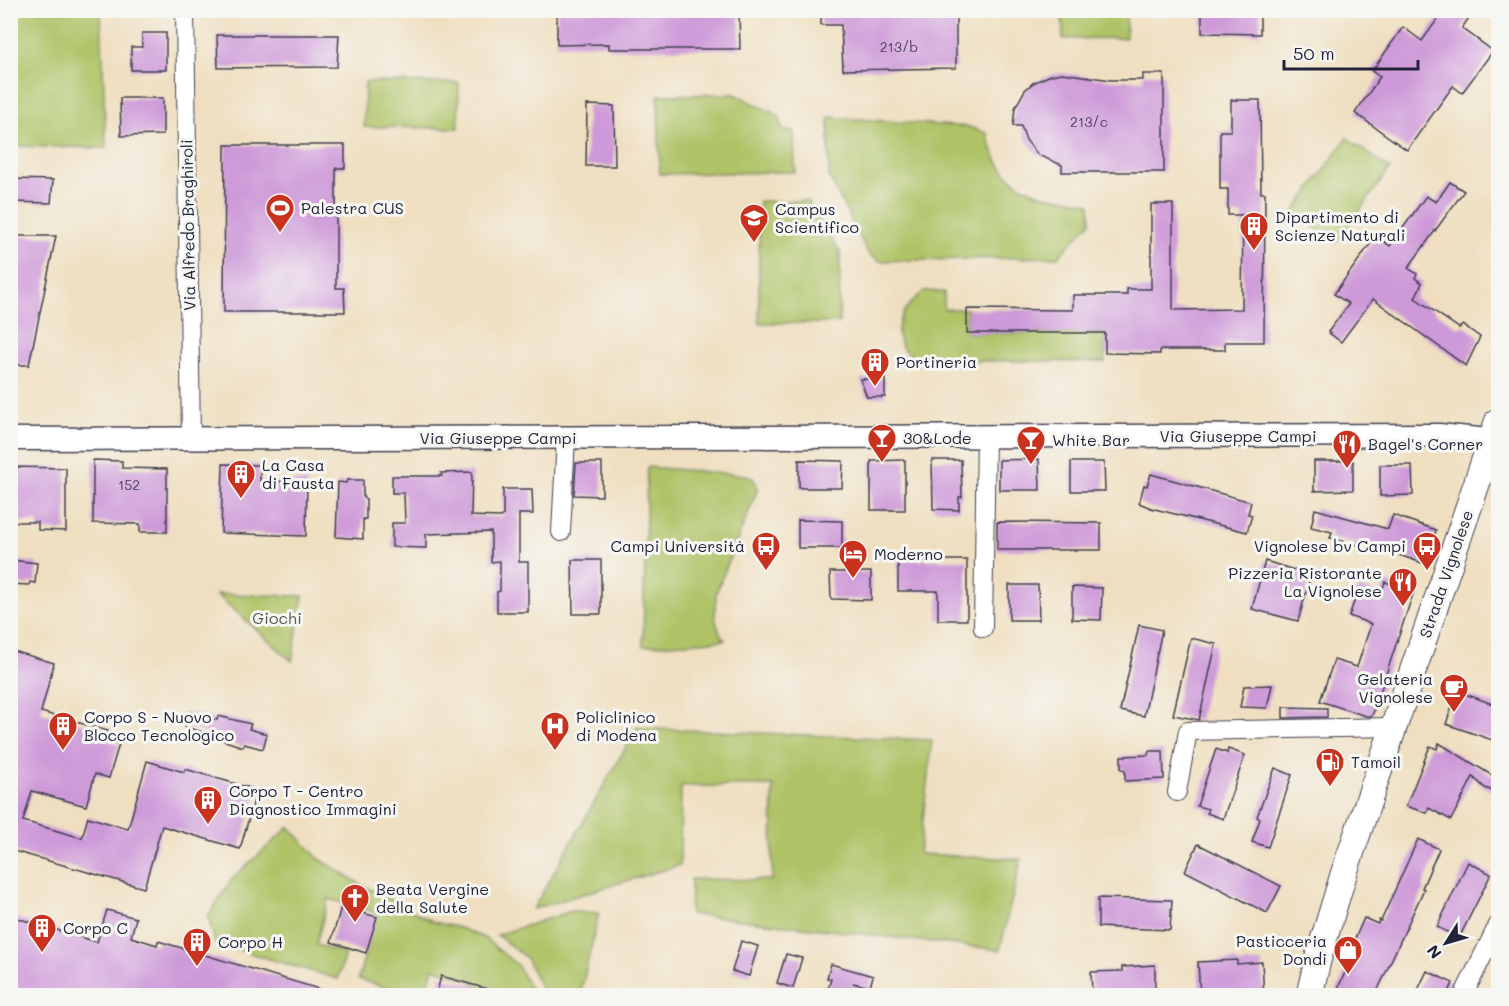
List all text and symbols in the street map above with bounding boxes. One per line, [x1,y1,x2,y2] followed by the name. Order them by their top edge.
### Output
[1284,33,1418,71] scale bar
[880,37,918,56] house number: 213/b
[1293,41,1335,65] text: 50 m
[1070,112,1108,131] house number: 213/c
[176,139,199,311] street label: Via Alfredo Braghiroli
[264,192,296,234] sports icon: Palestra CUS
[301,197,404,218] place label: Palestra CUS
[775,198,859,237] place label: Campus Scientifico
[738,202,770,244] school or university icon: Campus Scientifico
[1275,206,1405,245] place label: Dipartimento di Scienze Naturali
[1238,210,1270,252] building icon: Dipartimento di Scienze Naturali
[859,346,891,388] building icon: Portineria
[896,351,977,372] place label: Portineria
[866,422,898,464] bar icon: 30&Lode
[1015,424,1047,466] bar icon: White Bar
[1159,425,1317,446] street label: Via Giuseppe Campi
[419,427,577,448] street label: Via Giuseppe Campi
[903,427,972,448] place label: 30&Lode
[1331,428,1363,470] restaurant icon: Bagel's Corner
[1052,429,1130,450] place label: White Bar
[1368,433,1483,454] place label: Bagel's Corner
[262,454,335,493] place label: La Casa di Fausta
[225,458,257,500] building icon: La Casa di Fausta
[118,475,140,494] house number: 152
[1414,507,1477,640] street label: Strada Vignolese
[750,530,782,572] bus stop icon: Campi Università
[1411,530,1443,572] bus stop icon: Vignolese bv Campi
[610,535,745,556] place label: Campi Università
[1254,535,1406,556] place label: Vignolese bv Campi
[837,538,869,580] hotel icon: Moderno
[874,543,943,564] place label: Moderno
[1228,562,1382,601] place label: Pizzeria Ristorante La Vignolese
[1387,566,1419,608] restaurant icon: Pizzeria Ristorante La Vignolese
[252,607,302,628] park label: Giochi
[1357,668,1433,707] place label: Gelateria Vignolese
[1438,672,1470,714] cafe icon: Gelateria Vignolese
[84,706,234,745] place label: Corpo S - Nuovo Blocco Tecnologico
[576,706,657,745] place label: Policlinico di Modena
[47,710,79,752] building icon: Corpo S - Nuovo Blocco Tecnologico
[539,710,571,752] hospital icon: Policlinico di Modena
[1314,746,1346,788] fuel station icon: Tamoil
[1351,751,1401,772] place label: Tamoil
[229,780,397,819] place label: Corpo T - Centro Diagnostico Immagini
[192,784,224,826] building icon: Corpo T - Centro Diagnostico Immagini
[376,878,489,917] place label: Beata Vergine della Salute
[339,882,371,924] church icon: Beata Vergine della Salute
[26,912,58,954] building icon: Corpo C
[1416,913,1476,973] north arrow
[63,917,128,938] place label: Corpo C
[181,926,213,968] building icon: Corpo H
[1236,930,1327,969] place label: Pasticceria Dondi
[218,931,283,952] place label: Corpo H
[1332,934,1364,976] shop icon: Pasticceria Dondi
[1422,941,1446,964] text: N

